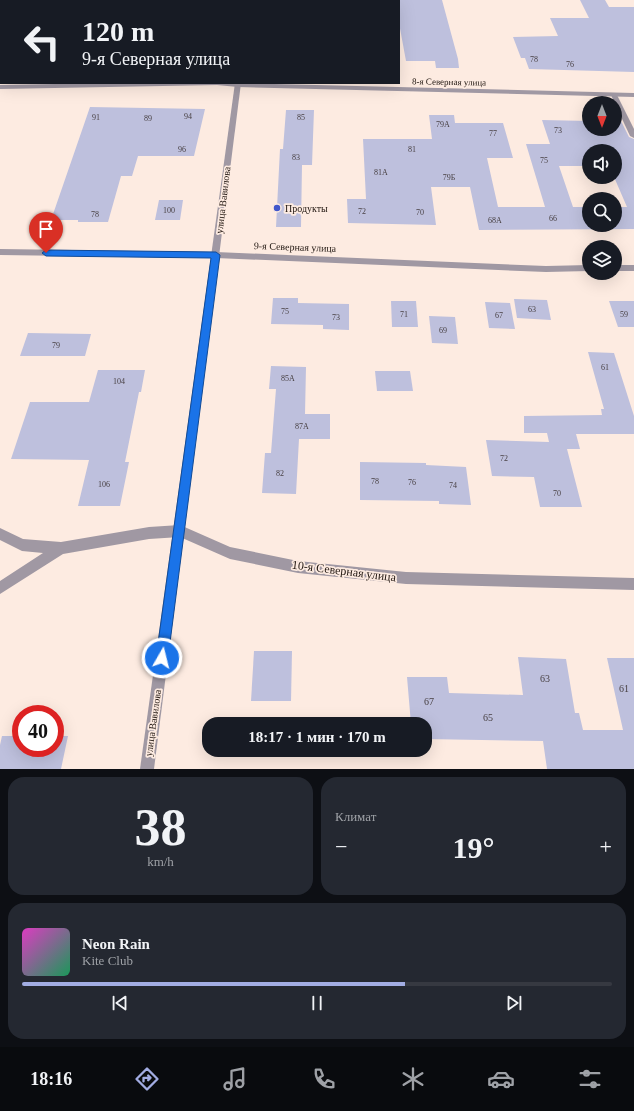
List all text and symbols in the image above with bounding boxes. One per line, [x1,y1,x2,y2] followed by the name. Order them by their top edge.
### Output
[16,16,68,68] icon: left
[82,16,154,47] text: 120 m
[82,49,230,69] text: 9-я Северная улица
[530,55,538,64] house number: 78
[566,60,574,69] house number: 76
[412,76,486,88] street label: 8-я Северная улица
[582,96,622,136] north arrow
[582,96,622,280] map controls
[184,112,192,121] house number: 94
[92,113,100,122] house number: 91
[297,113,305,122] house number: 85
[144,114,152,123] house number: 89
[436,120,450,129] house number: 79A
[554,126,562,135] house number: 73
[489,129,497,138] house number: 77
[582,144,622,184] button: sound
[178,145,186,154] house number: 96
[408,145,416,154] house number: 81
[292,153,300,162] house number: 83
[540,156,548,165] house number: 75
[213,165,233,234] street label: улица Вавилова
[374,168,388,177] house number: 81A
[443,173,456,182] house number: 79Б
[582,192,622,232] button: search
[272,203,282,213] marker: Продукты
[285,203,328,214] place label: Продукты
[163,206,175,215] house number: 100
[358,207,366,216] house number: 72
[416,208,424,217] house number: 70
[91,210,99,219] house number: 78
[29,212,63,253] pin
[549,214,557,223] house number: 66
[488,216,502,225] house number: 68A
[35,218,57,240] icon: arrive
[254,240,337,254] street label: 9-я Северная улица
[582,240,622,280] button: layers
[528,305,536,314] house number: 63
[281,307,289,316] house number: 75
[400,310,408,319] house number: 71
[620,310,628,319] house number: 59
[495,311,503,320] house number: 67
[332,313,340,322] house number: 73
[439,326,447,335] house number: 69
[52,341,60,350] house number: 79
[601,363,609,372] house number: 61
[281,374,295,383] house number: 85A
[113,377,125,386] house number: 104
[295,422,309,431] house number: 87А
[500,454,508,463] house number: 72
[276,469,284,478] house number: 82
[371,477,379,486] house number: 78
[408,478,416,487] house number: 76
[98,480,110,489] house number: 106
[449,481,457,490] house number: 74
[553,489,561,498] house number: 70
[291,558,398,584] street label: 10-я Северная улица
[141,637,183,679] position arrow
[540,673,550,684] house number: 63
[619,683,629,694] house number: 61
[143,688,163,757] street label: улица Вавилова
[424,696,434,707] house number: 67
[12,705,64,757] speed limit sign: 40
[483,712,493,723] house number: 65
[248,729,386,745] text: 18:17 · 1 мин · 170 m
[135,799,187,856] text: 38
[335,809,376,824] text: Климат
[453,831,495,864] text: 19°
[335,834,347,859] text: −
[600,834,612,859] text: +
[147,854,174,869] text: km/h
[82,936,150,952] text: Neon Rain
[82,953,133,968] text: Kite Club
[109,992,131,1014] icon: previous
[306,992,328,1014] icon: pause
[503,992,525,1014] icon: next
[133,1065,161,1093] icon: directions
[221,1065,249,1093] icon: music
[310,1065,338,1093] icon: phone
[399,1065,427,1093] icon: climate
[487,1065,515,1093] icon: car
[576,1065,604,1093] icon: filters
[30,1069,72,1089] text: 18:16

